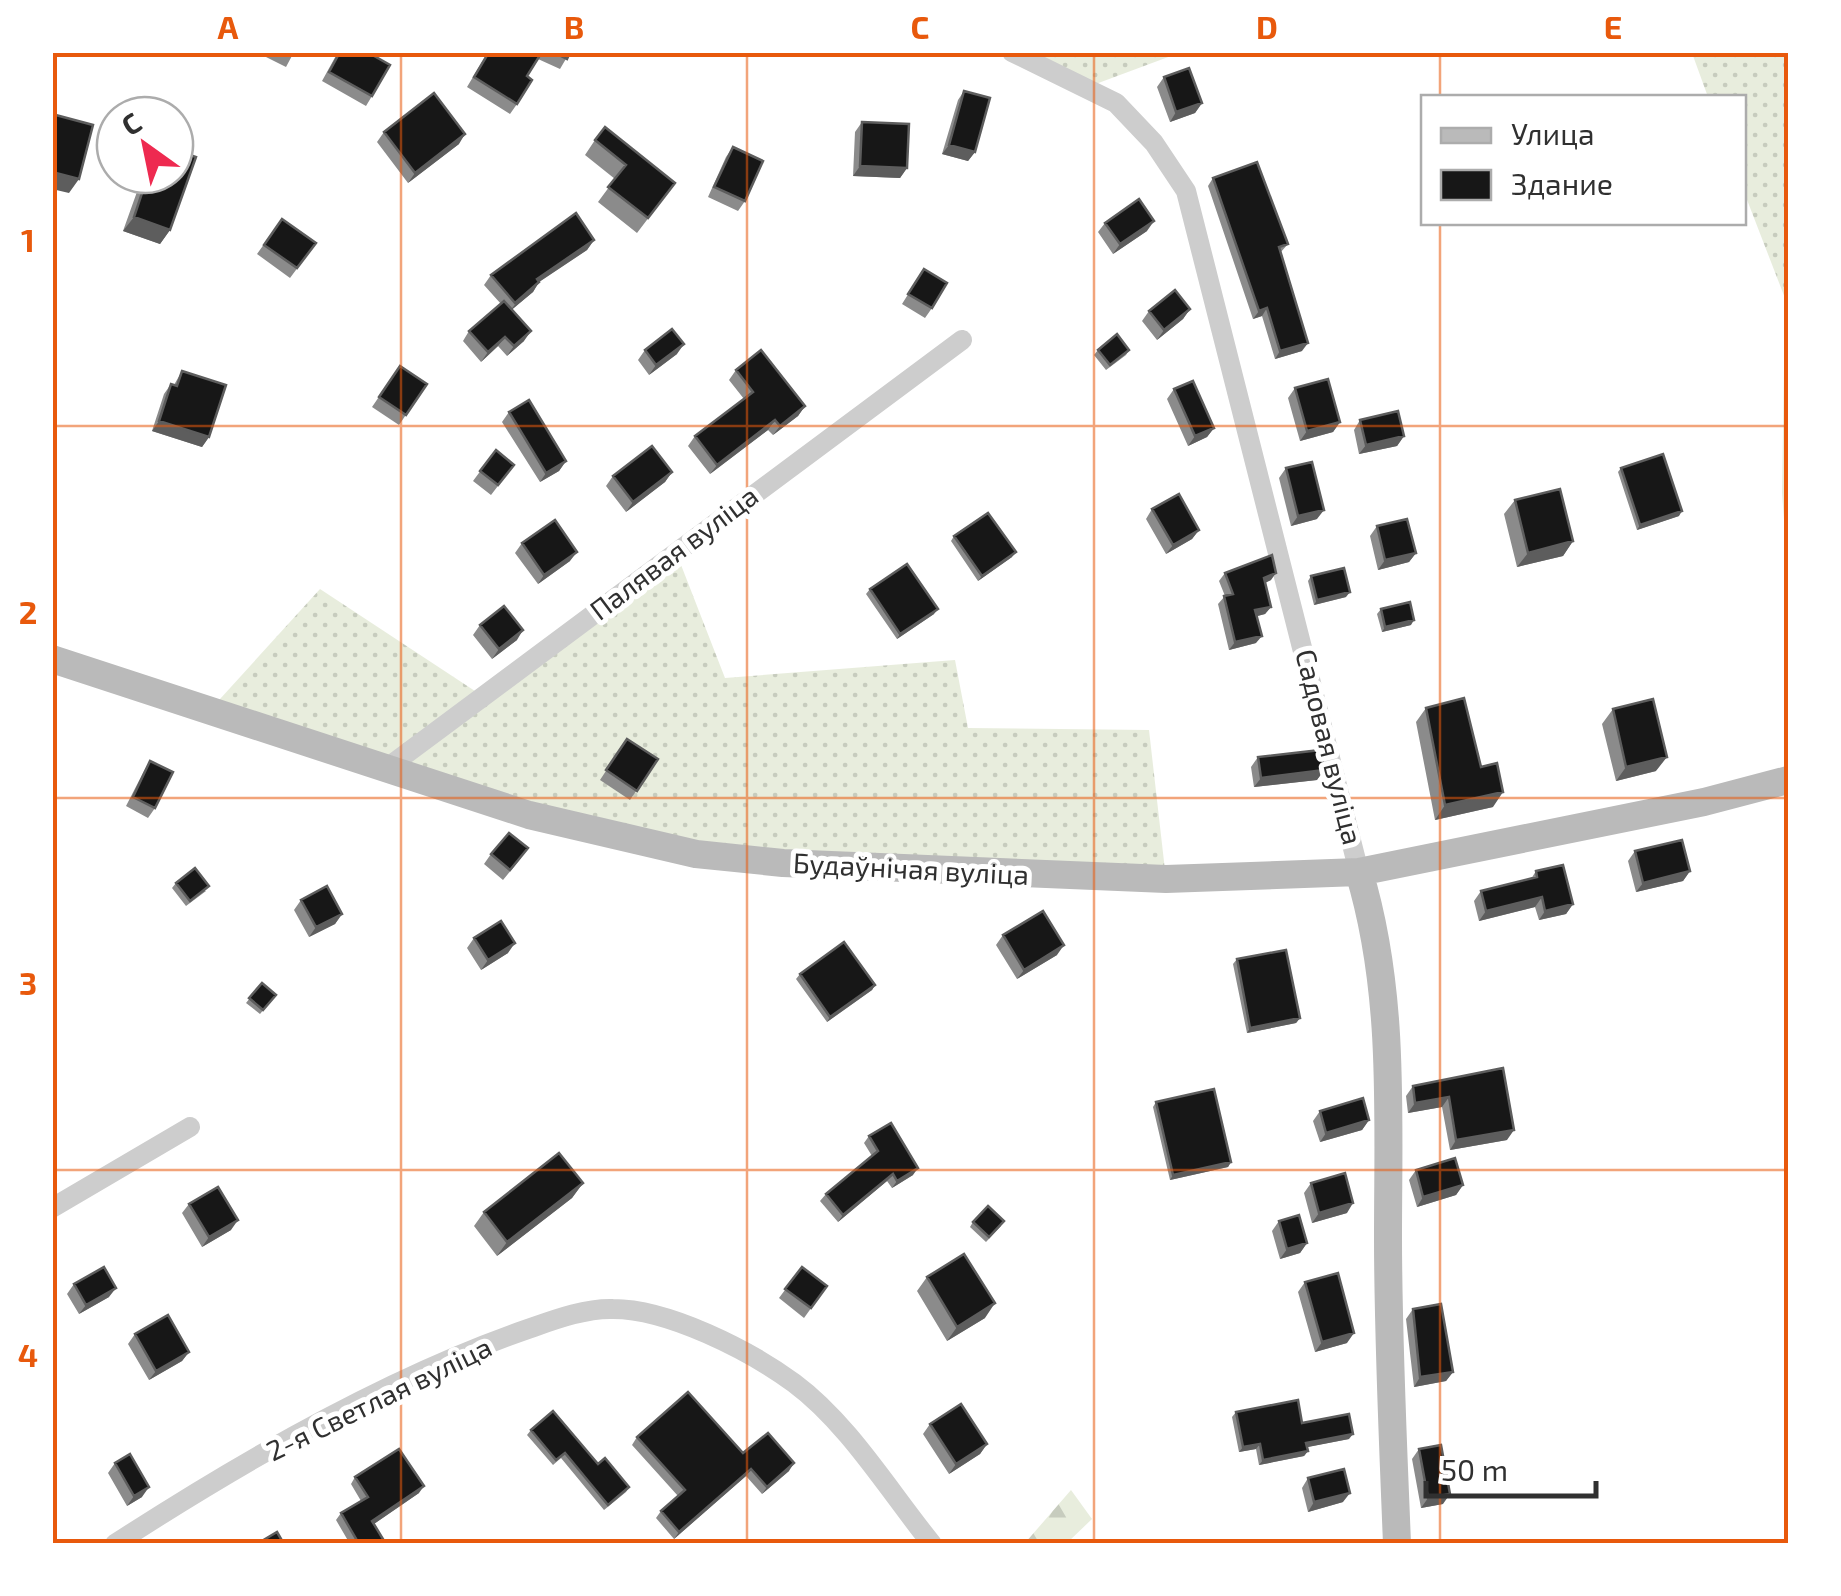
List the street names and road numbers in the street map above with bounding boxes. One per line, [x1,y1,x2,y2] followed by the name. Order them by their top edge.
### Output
[583,478,764,626] street label: Палявая вуліца
[1289,645,1371,848] street label: Садовая вуліца
[792,845,1030,891] street label: Будаўнічая вуліца
[260,1329,497,1467] street label: 2-я Светлая вуліца

